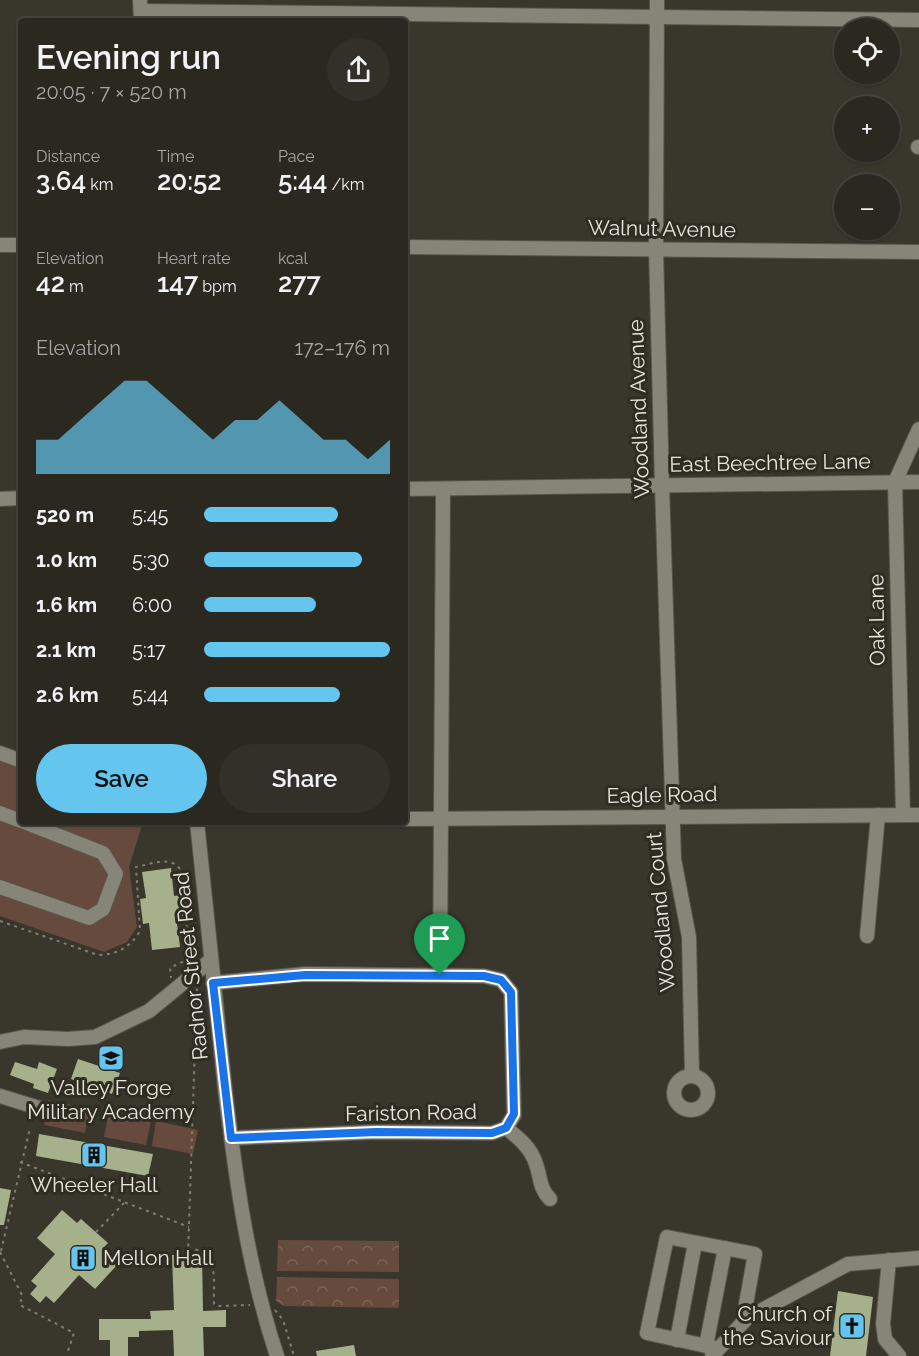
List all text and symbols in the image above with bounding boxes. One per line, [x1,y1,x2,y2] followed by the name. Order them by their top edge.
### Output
[834,18,900,240] map controls
[834,18,900,84] button: locate
[36,38,221,77] text: Evening run
[327,38,390,101] button: share
[36,80,187,104] text: 20:05 · 7 × 520 m
[834,96,900,162] button: +
[36,147,100,166] text: Distance
[157,147,194,166] text: Time
[278,147,315,166] text: Pace
[36,166,86,196] text: 3.64
[157,166,222,196] text: 20:52
[278,166,327,196] text: 5:44
[834,174,900,240] button: −
[86,175,114,194] text: km
[327,175,364,194] text: /km
[588,215,736,242] street label: Walnut Avenue
[36,249,104,268] text: Elevation
[157,249,231,268] text: Heart rate
[278,249,308,268] text: kcal
[36,268,65,298] text: 42
[157,268,198,298] text: 147
[278,268,321,298] text: 277
[65,277,84,296] text: m
[198,277,237,296] text: bpm
[623,319,654,499] street label: Woodland Avenue
[36,336,121,360] text: Elevation
[294,336,390,360] text: 172–176 m
[669,448,871,477] street label: East Beechtree Lane
[36,503,94,527] text: 520 m
[132,503,168,527] text: 5:45
[36,548,97,572] text: 1.0 km
[132,548,170,572] text: 5:30
[863,574,890,666] street label: Oak Lane
[36,593,97,617] text: 1.6 km
[132,593,172,617] text: 6:00
[36,638,96,662] text: 2.1 km
[132,638,166,662] text: 5:17
[36,683,99,707] text: 2.6 km
[132,683,169,707] text: 5:44
[36,744,207,813] button: Save
[219,744,390,813] button: Share
[606,781,718,808] street label: Eagle Road
[641,831,680,993] street label: Woodland Court
[168,871,213,1061] street label: Radnor Street Road
[414,913,465,975] pin
[423,922,456,955] icon: arrive
[96,1043,126,1073] school or university icon: Valley Forge Military Academy
[27,1075,195,1124] place label: Valley Forge Military Academy
[345,1099,477,1126] street label: Fariston Road
[79,1140,109,1170] building icon: Wheeler Hall
[30,1172,158,1197] place label: Wheeler Hall
[68,1243,98,1273] building icon: Mellon Hall
[103,1245,214,1270] place label: Mellon Hall
[723,1301,833,1350] place label: Church of the Saviour
[837,1311,867,1341] church icon: Church of the Saviour

